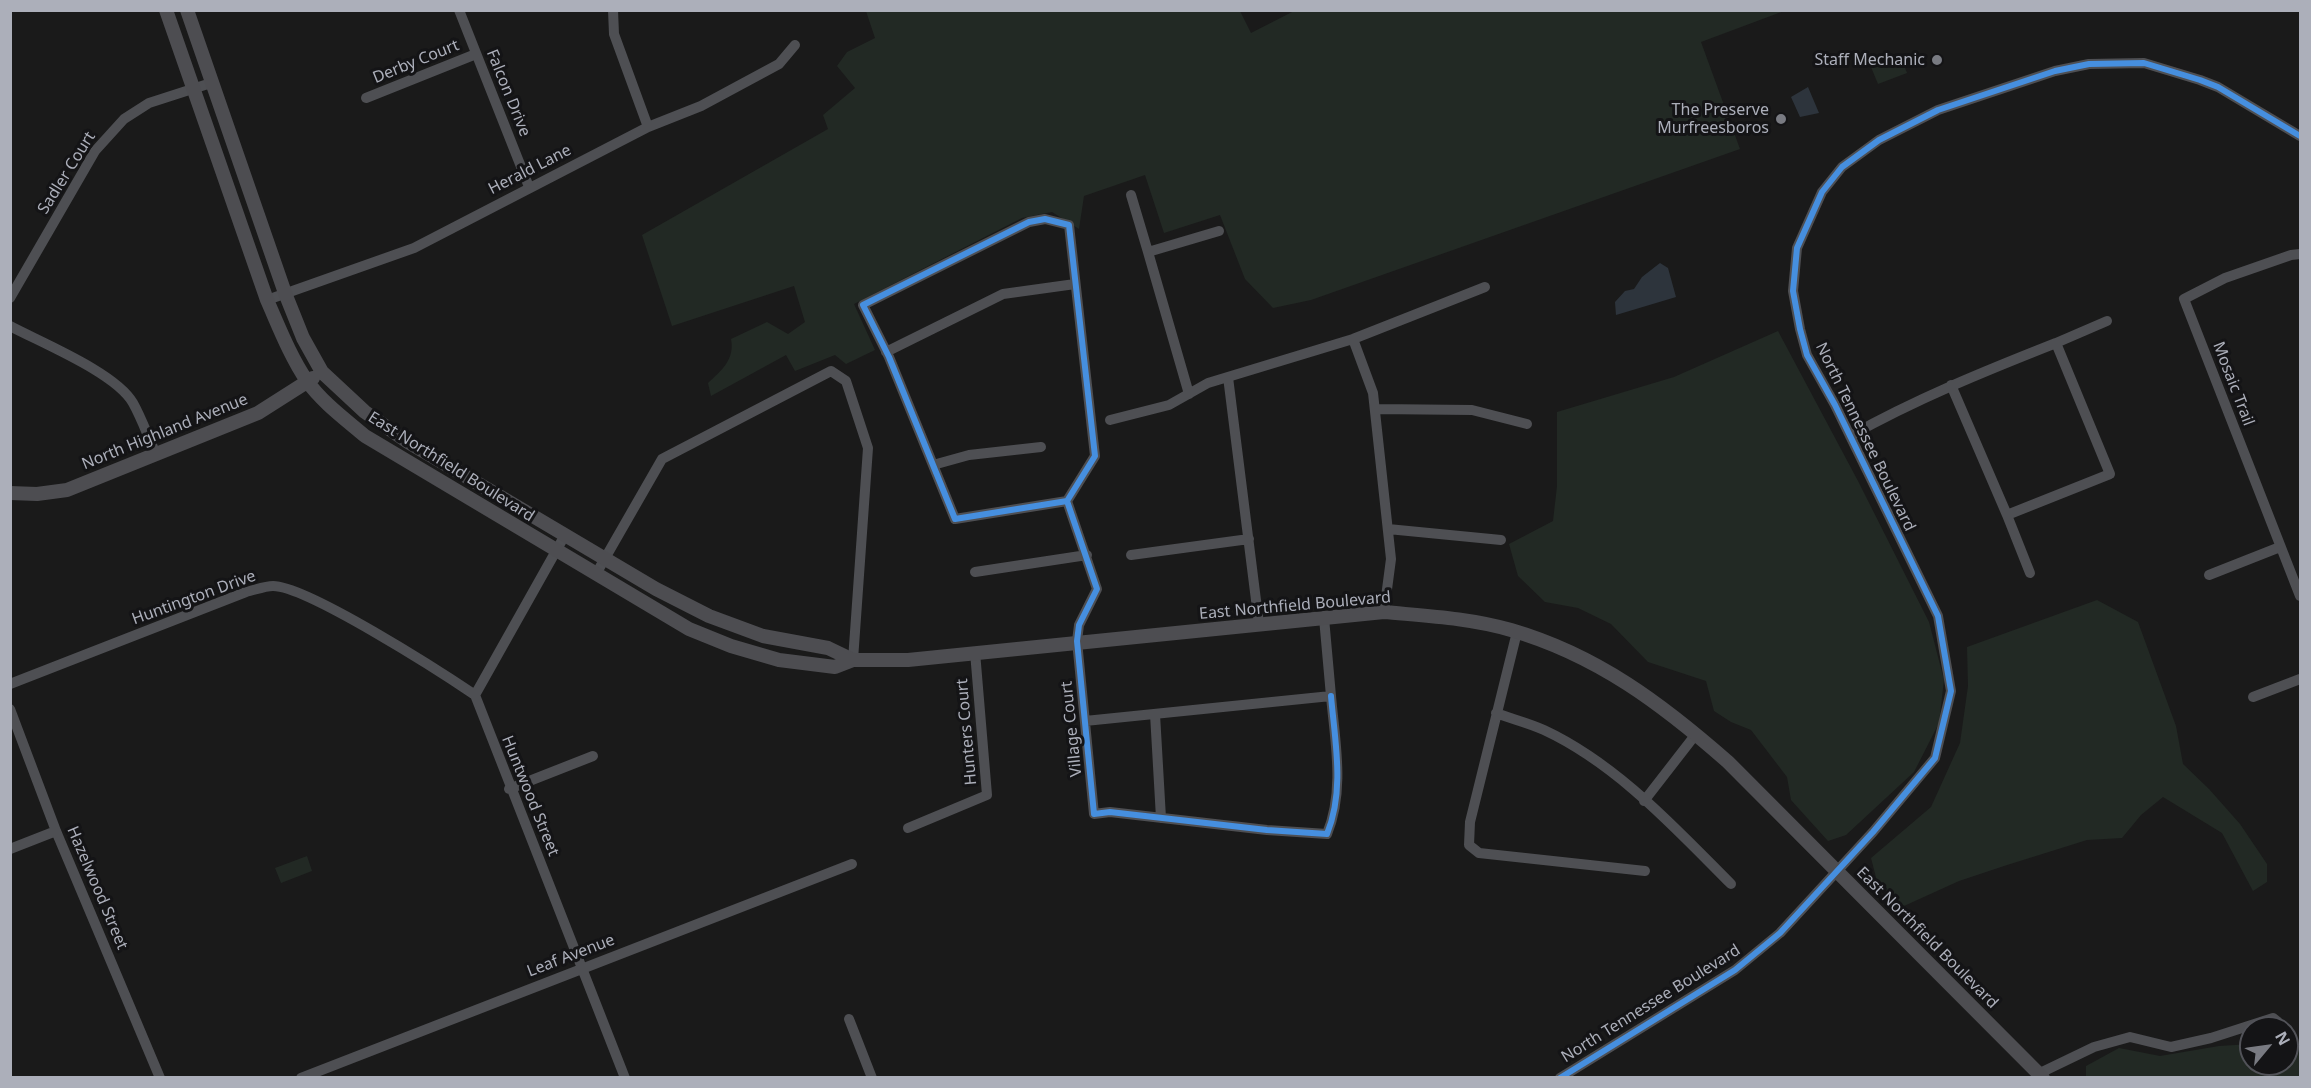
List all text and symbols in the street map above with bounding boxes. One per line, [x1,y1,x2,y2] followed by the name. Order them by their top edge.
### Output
[370,36,462,88] street label: Derby Court
[482,47,534,139] street label: Falcon Drive
[1815,50,1925,70] place label: Staff Mechanic
[1930,53,1944,67] marker: Staff Mechanic
[1657,100,1769,138] place label: The Preserve Murfreesboros
[1774,112,1788,126] marker: The Preserve Murfreesboros
[34,128,100,218] street label: Sadler Court
[485,141,575,199] street label: Herald Lane
[2208,339,2258,429] street label: Mosaic Trail
[1811,340,1919,534] street label: North Tennessee Boulevard
[79,390,251,474] street label: North Highland Avenue
[364,408,538,526] street label: East Northfield Boulevard
[129,567,259,629] street label: Huntington Drive
[1198,588,1392,624] street label: East Northfield Boulevard
[953,678,981,786] street label: Hunters Court
[1057,680,1087,778] street label: Village Court
[497,733,563,859] street label: Huntwood Street
[62,823,132,953] street label: Hazelwood Street
[1852,863,2002,1013] street label: East Northfield Boulevard
[525,931,617,981] street label: Leaf Avenue
[1558,941,1744,1067] street label: North Tennessee Boulevard
[2239,1016,2299,1076] north arrow
[2270,1027,2296,1049] text: N

